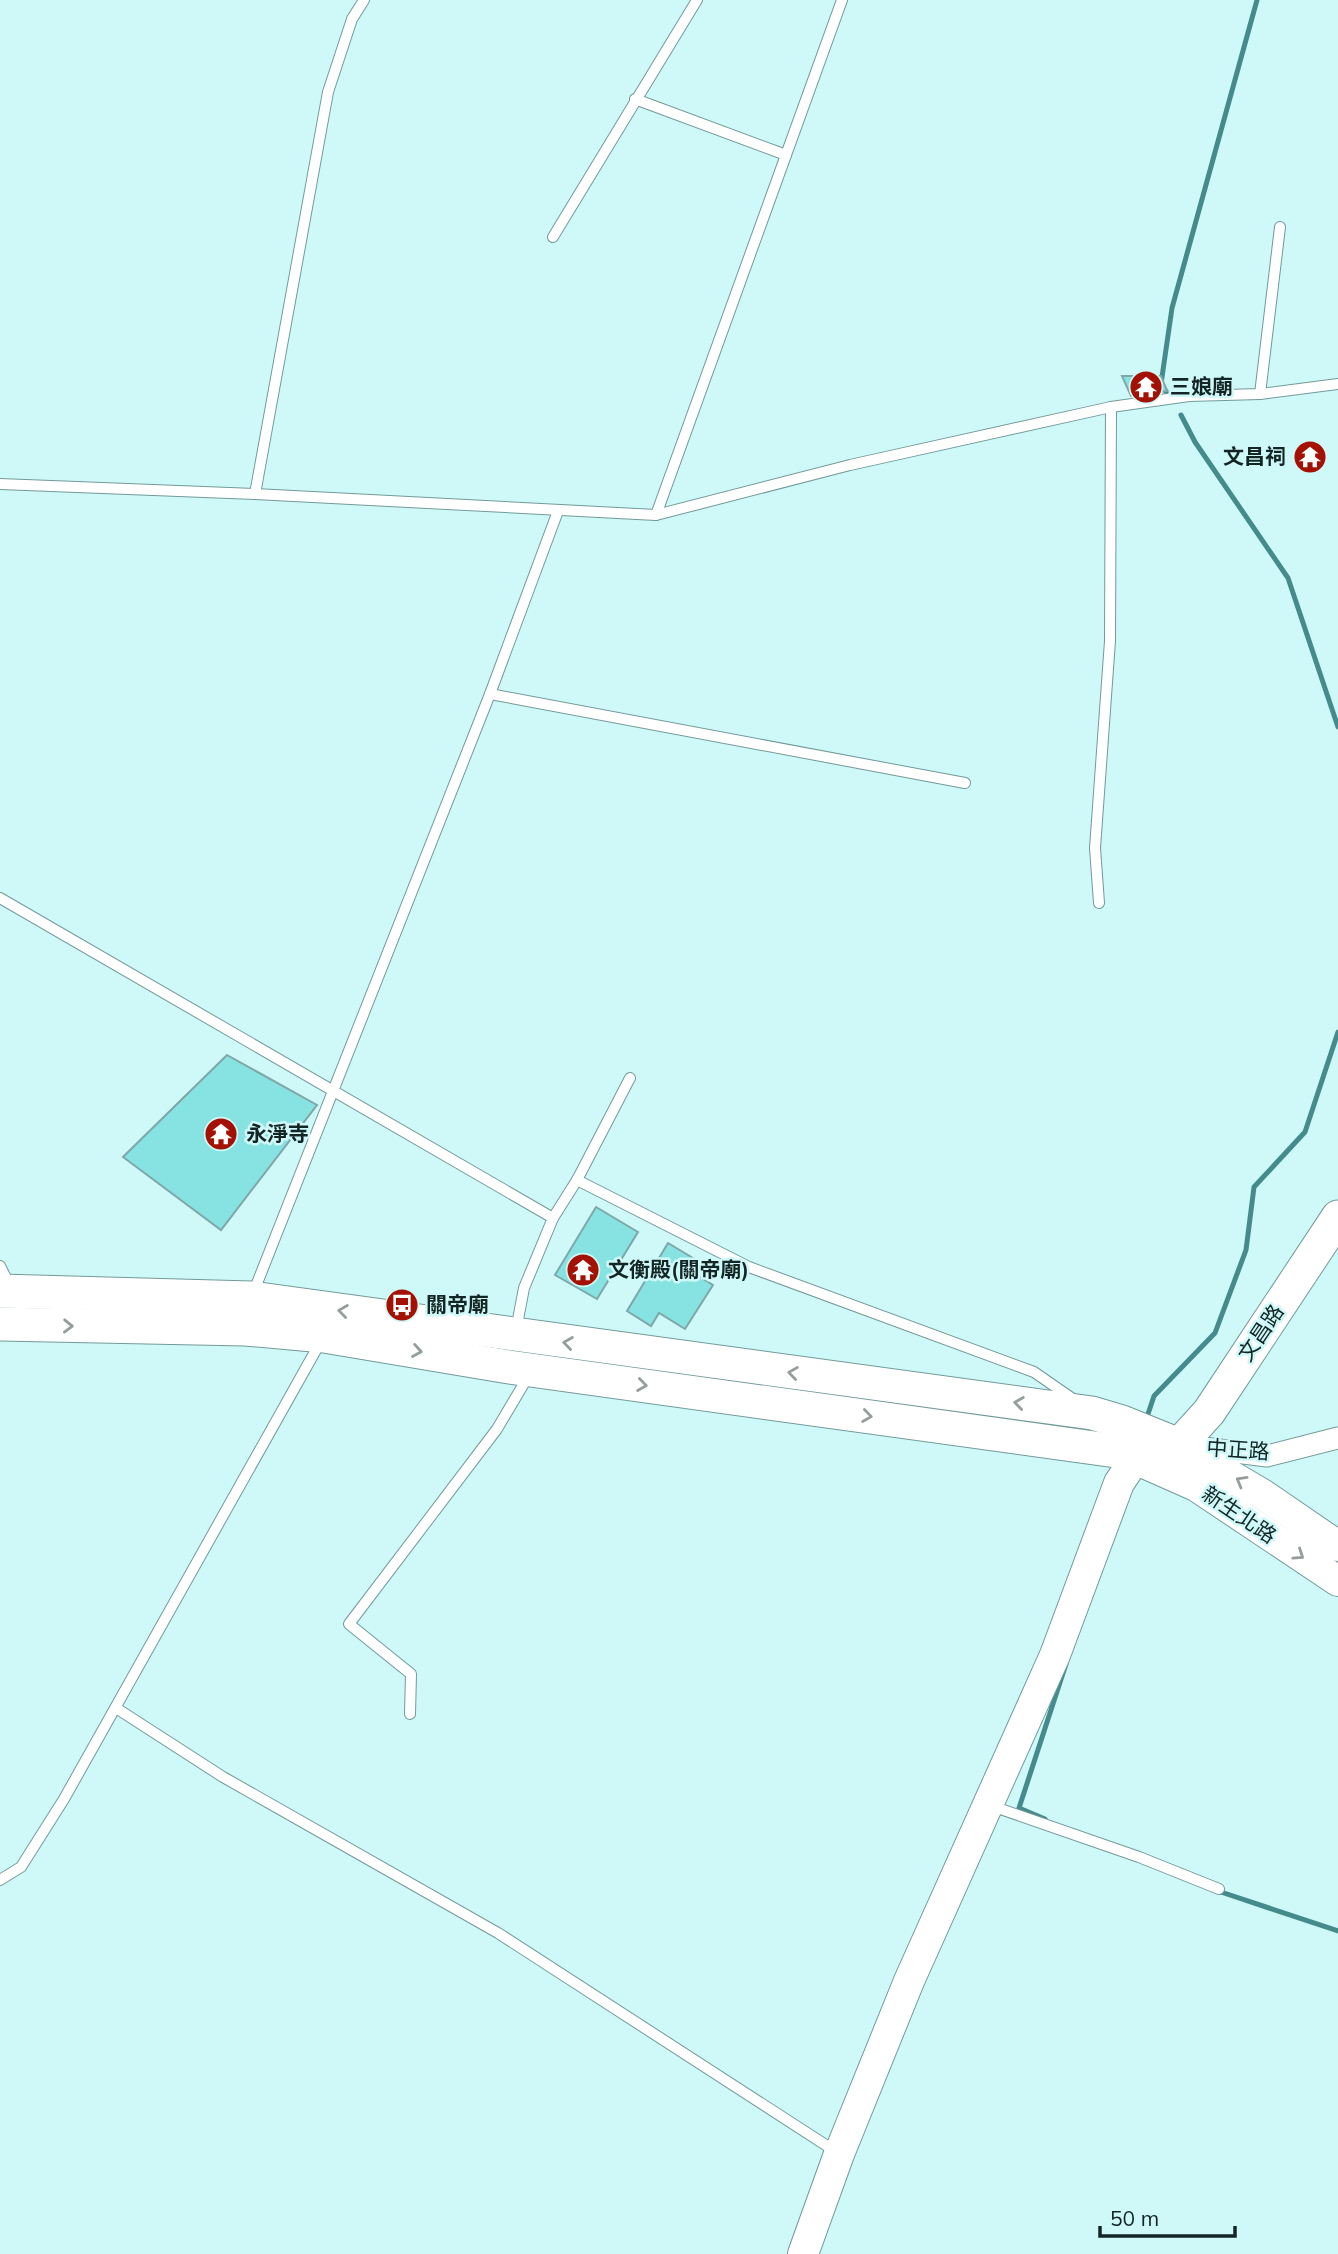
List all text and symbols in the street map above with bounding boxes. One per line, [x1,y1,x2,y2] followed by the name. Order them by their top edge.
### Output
[1127,368,1165,406] temple icon: 三娘廟
[1170,373,1233,399] place label: 三娘廟
[1291,438,1329,476] temple icon: 文昌祠
[1223,443,1286,469] place label: 文昌祠
[202,1115,240,1153] temple icon: 永淨寺
[246,1120,309,1146] place label: 永淨寺
[564,1251,602,1289] temple icon: 文衡殿(關帝廟)
[608,1256,749,1282] place label: 文衡殿(關帝廟)
[383,1286,421,1324] bus stop icon: 關帝廟
[426,1291,489,1317] place label: 關帝廟
[1232,1299,1289,1366] street label: 文昌路
[337,1304,349,1319] one-way arrow
[63,1318,74,1333] one-way arrow
[562,1335,574,1350] one-way arrow
[411,1343,423,1358] one-way arrow
[788,1366,799,1381] one-way arrow
[636,1377,647,1392] one-way arrow
[1013,1396,1025,1411] one-way arrow
[861,1408,873,1423] one-way arrow
[1206,1434,1270,1464] street label: 中正路
[1235,1476,1248,1489] one-way arrow
[1197,1480,1282,1548] street label: 新生北路
[1291,1547,1304,1559] one-way arrow
[1100,2194,1235,2238] scale bar
[1110,2205,1159,2231] text: 50 m

